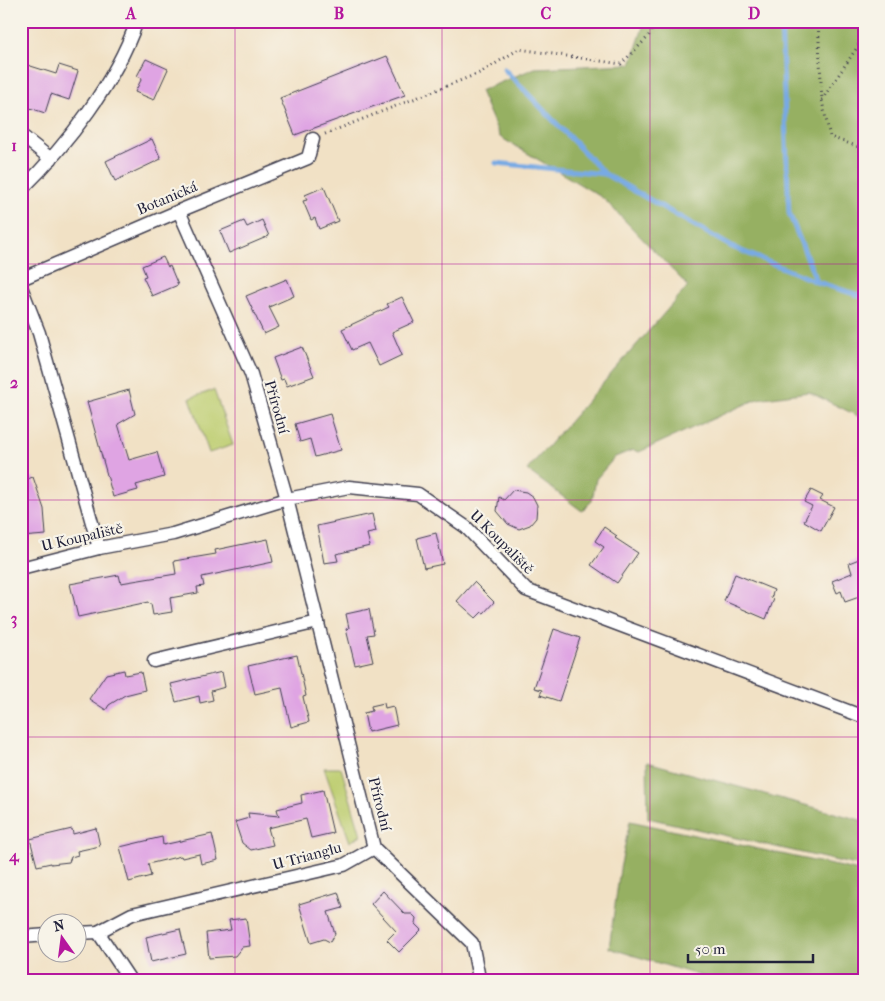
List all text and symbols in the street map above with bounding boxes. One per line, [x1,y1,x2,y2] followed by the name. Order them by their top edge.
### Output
[125,4,137,23] text: A
[334,4,344,23] text: B
[541,4,552,23] text: C
[748,4,760,23] text: D
[11,136,17,155] text: 1
[134,177,201,219] street label: Botanická
[10,373,18,392] text: 2
[261,378,293,436] street label: Přírodní
[466,506,538,578] street label: U Koupaliště
[39,519,125,555] street label: U Koupaliště
[11,609,17,629] text: 3
[365,775,396,833] street label: Přírodní
[270,838,344,874] street label: U Trianglu
[8,846,20,866] text: 4
[38,914,88,964] north arrow
[52,916,67,935] text: N
[688,931,812,963] scale bar
[695,940,726,958] text: 50 m

